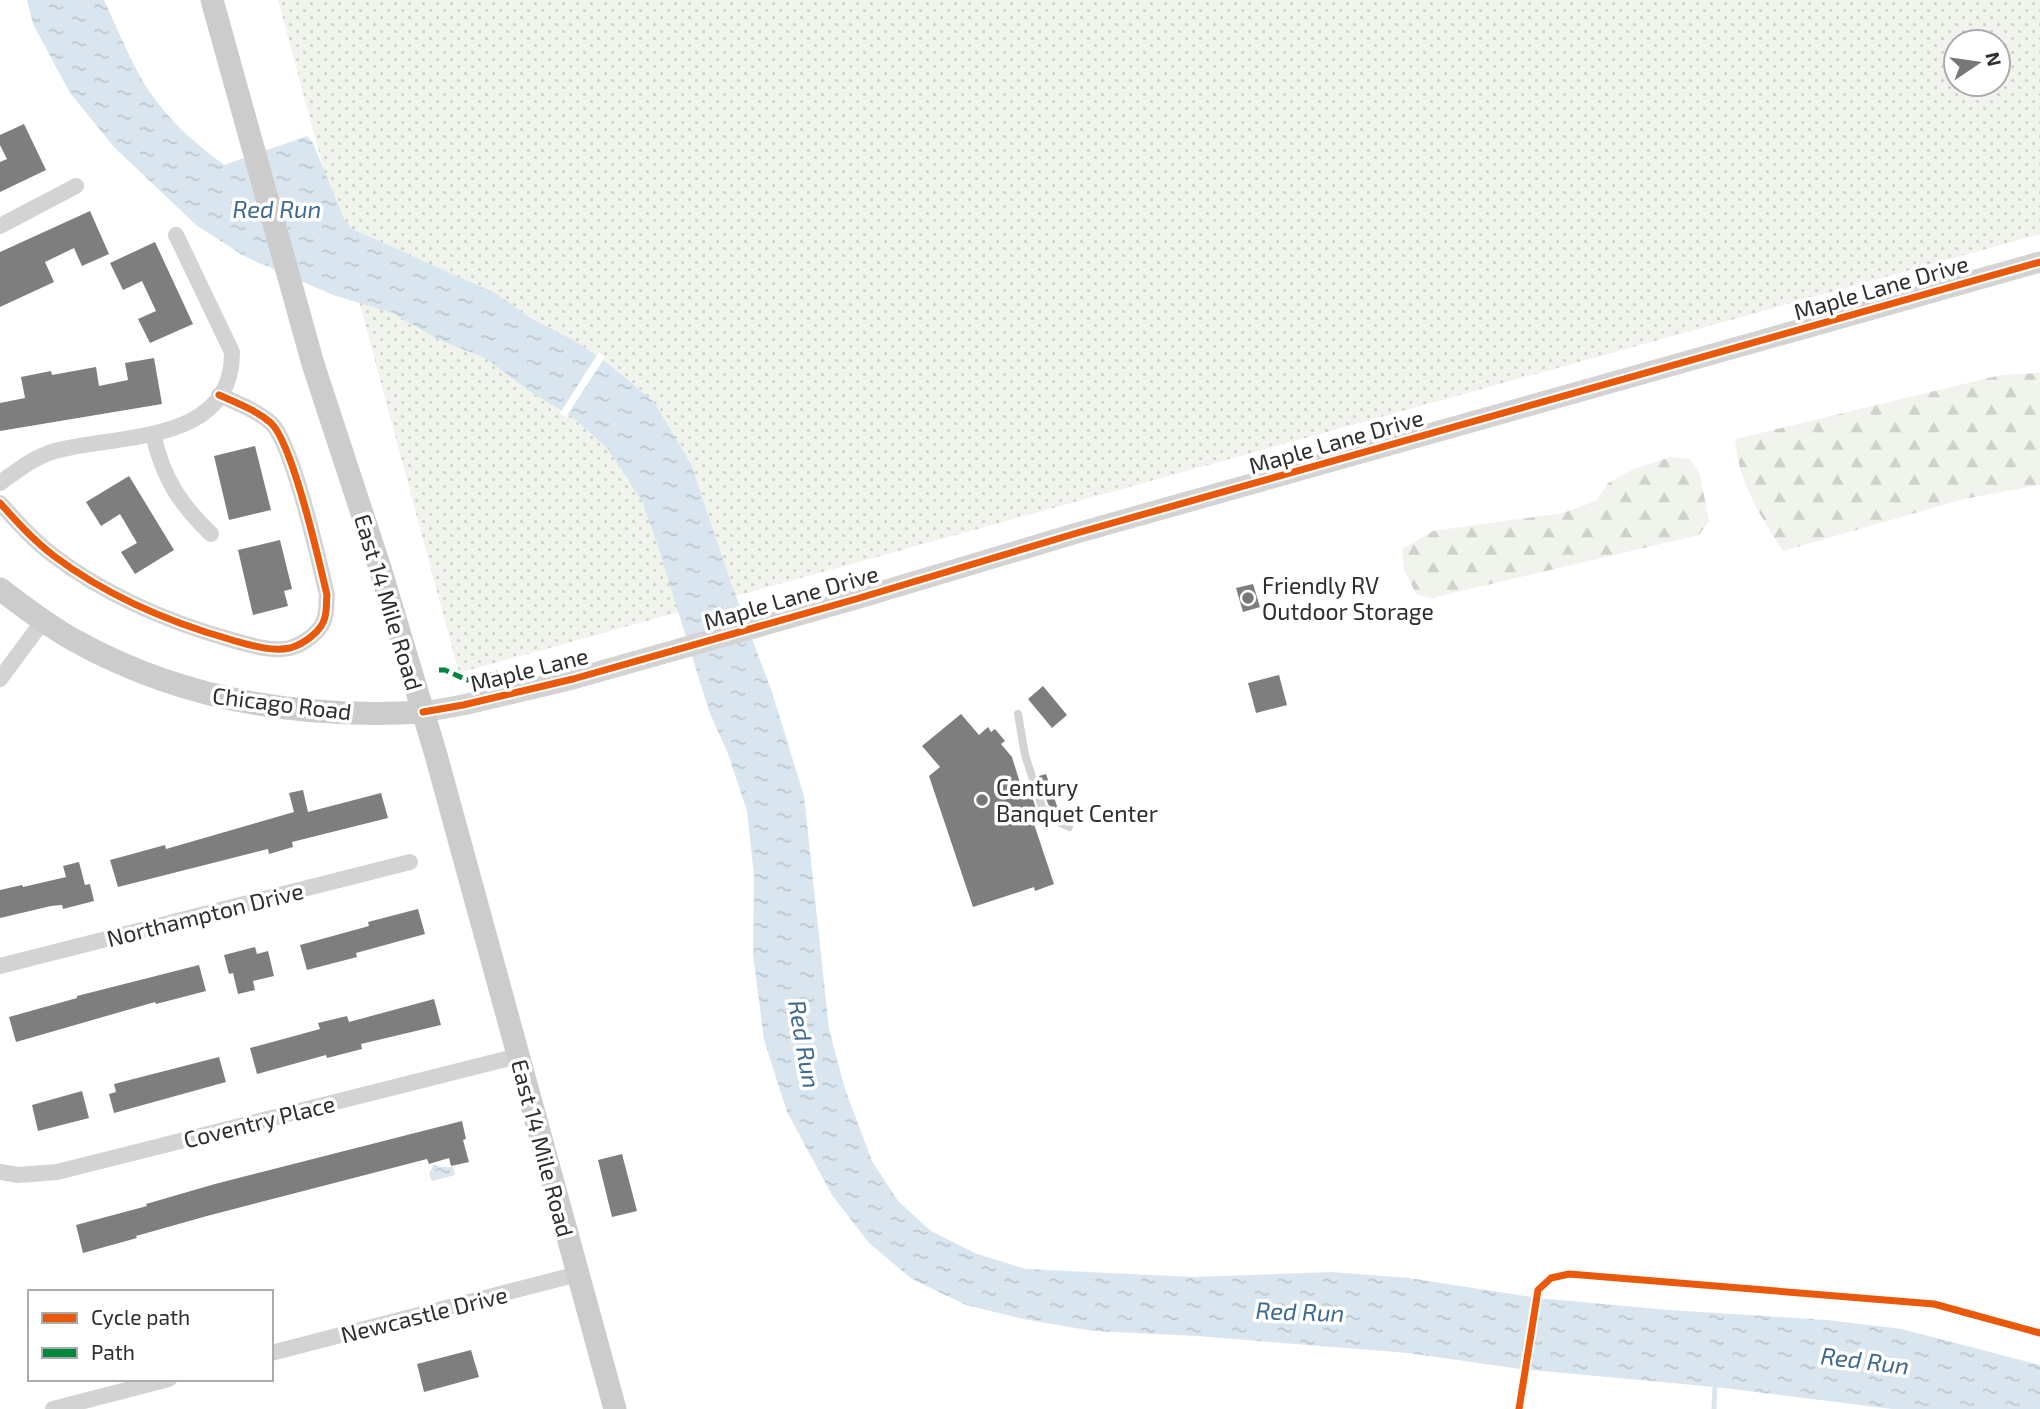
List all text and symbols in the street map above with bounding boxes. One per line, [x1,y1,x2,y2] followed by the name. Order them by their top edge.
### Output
[1942,28,2012,98] north arrow
[1981,50,2007,68] text: N
[233,194,321,223] water label: Red Run
[1790,249,1972,325] street label: Maple Lane Drive
[1245,403,1427,479] street label: Maple Lane Drive
[349,511,429,693] street label: East 14 Mile Road
[700,559,882,635] street label: Maple Lane Drive
[1262,571,1434,625] place label: Friendly RV Outdoor Storage
[1240,590,1256,606] marker: Friendly RV Outdoor Storage
[467,641,591,697] street label: Maple Lane
[211,681,353,725] street label: Chicago Road
[996,773,1158,827] place label: Century Banquet Center
[974,792,990,808] marker: Century Banquet Center
[104,876,306,952] street label: Northampton Drive
[783,998,827,1090] water label: Red Run
[506,1056,580,1240] street label: East 14 Mile Road
[180,1089,338,1153] street label: Coventry Place
[338,1280,510,1348] street label: Newcastle Drive
[28,1290,273,1381] legend
[1255,1295,1345,1327] water label: Red Run
[91,1304,190,1329] text: Cycle path
[91,1339,135,1364] text: Path
[1819,1340,1911,1380] water label: Red Run

